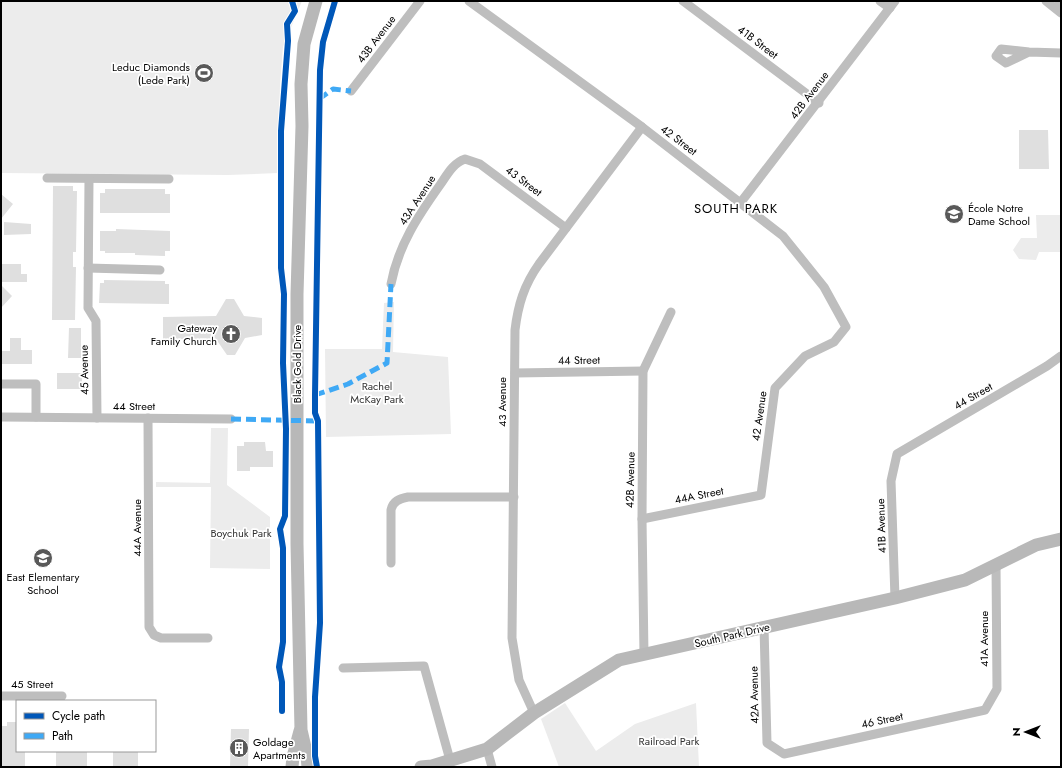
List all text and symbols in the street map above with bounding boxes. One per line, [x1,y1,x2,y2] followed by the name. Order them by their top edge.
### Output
[353,12,399,66] street label: 43B Avenue
[734,21,782,63] street label: 41B Street
[112,59,191,88] place label: Leduc Diamonds (Lede Park)
[193,62,215,84] sports icon: Leduc Diamonds (Lede Park)
[786,67,833,122] street label: 42B Avenue
[657,121,701,159] street label: 42 Street
[502,162,546,200] street label: 43 Street
[395,171,439,228] street label: 43A Avenue
[694,199,778,218] district label: SOUTH PARK
[968,200,1030,229] place label: École Notre Dame School
[943,203,965,225] school or university icon: École Notre Dame School
[151,320,217,349] place label: Gateway Family Church
[220,323,242,345] church icon: Gateway Family Church
[289,324,305,403] street label: Black Gold Drive
[76,344,92,395] street label: 45 Avenue
[558,352,601,368] street label: 44 Street
[494,377,510,427] street label: 43 Avenue
[350,378,404,407] park label: Rachel McKay Park
[951,378,996,414] street label: 44 Street
[748,390,770,442] street label: 42 Avenue
[113,398,156,414] street label: 44 Street
[622,451,638,508] street label: 42B Avenue
[673,482,725,508] street label: 44A Street
[872,498,890,554] street label: 41B Avenue
[129,499,145,557] street label: 44A Avenue
[210,525,272,541] park label: Boychuk Park
[32,547,54,569] school or university icon: East Elementary School
[7,569,80,598] place label: East Elementary School
[976,611,992,667] street label: 41A Avenue
[693,618,772,651] street label: South Park Drive
[745,666,763,724] street label: 42A Avenue
[11,676,53,692] street label: 45 Street
[16,700,156,752] legend
[52,707,105,725] text: Cycle path
[860,708,905,732] street label: 46 Street
[1006,712,1046,752] north arrow
[52,727,73,745] text: Path
[1008,728,1024,736] text: N
[639,733,700,749] park label: Railroad Park
[253,734,306,763] place label: Goldage Apartments
[228,737,250,759] building icon: Goldage Apartments

